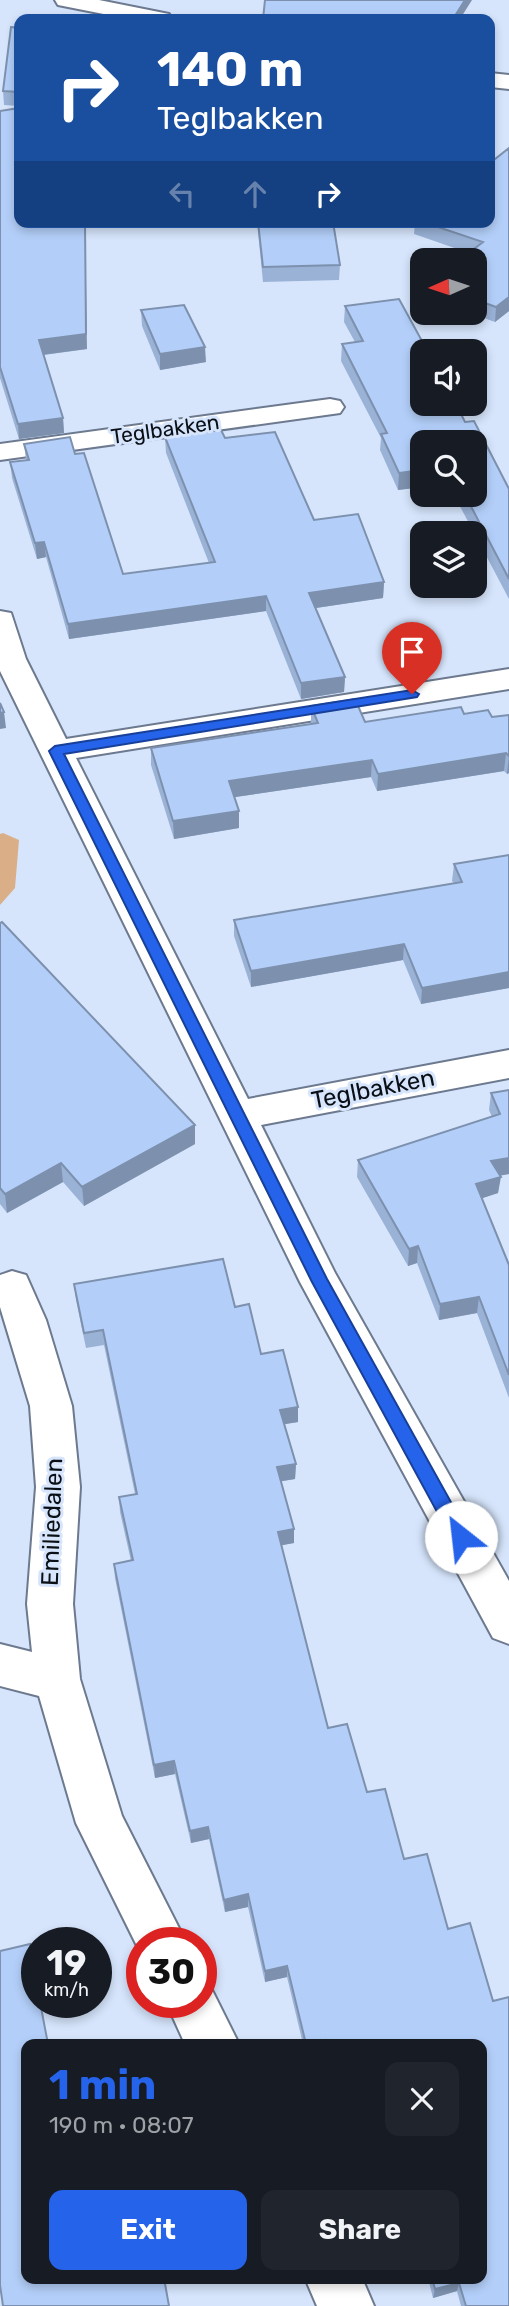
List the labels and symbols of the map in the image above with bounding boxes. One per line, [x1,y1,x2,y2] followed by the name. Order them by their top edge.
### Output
[410,248,486,326] north arrow
[109,409,221,449] street label: Teglbakken
[382,622,442,694] pin
[309,1063,437,1115] street label: Teglbakken
[36,1457,68,1587] street label: Emiliedalen
[424,1500,498,1574] position arrow
[126,1927,217,2018] speed limit sign: 30

